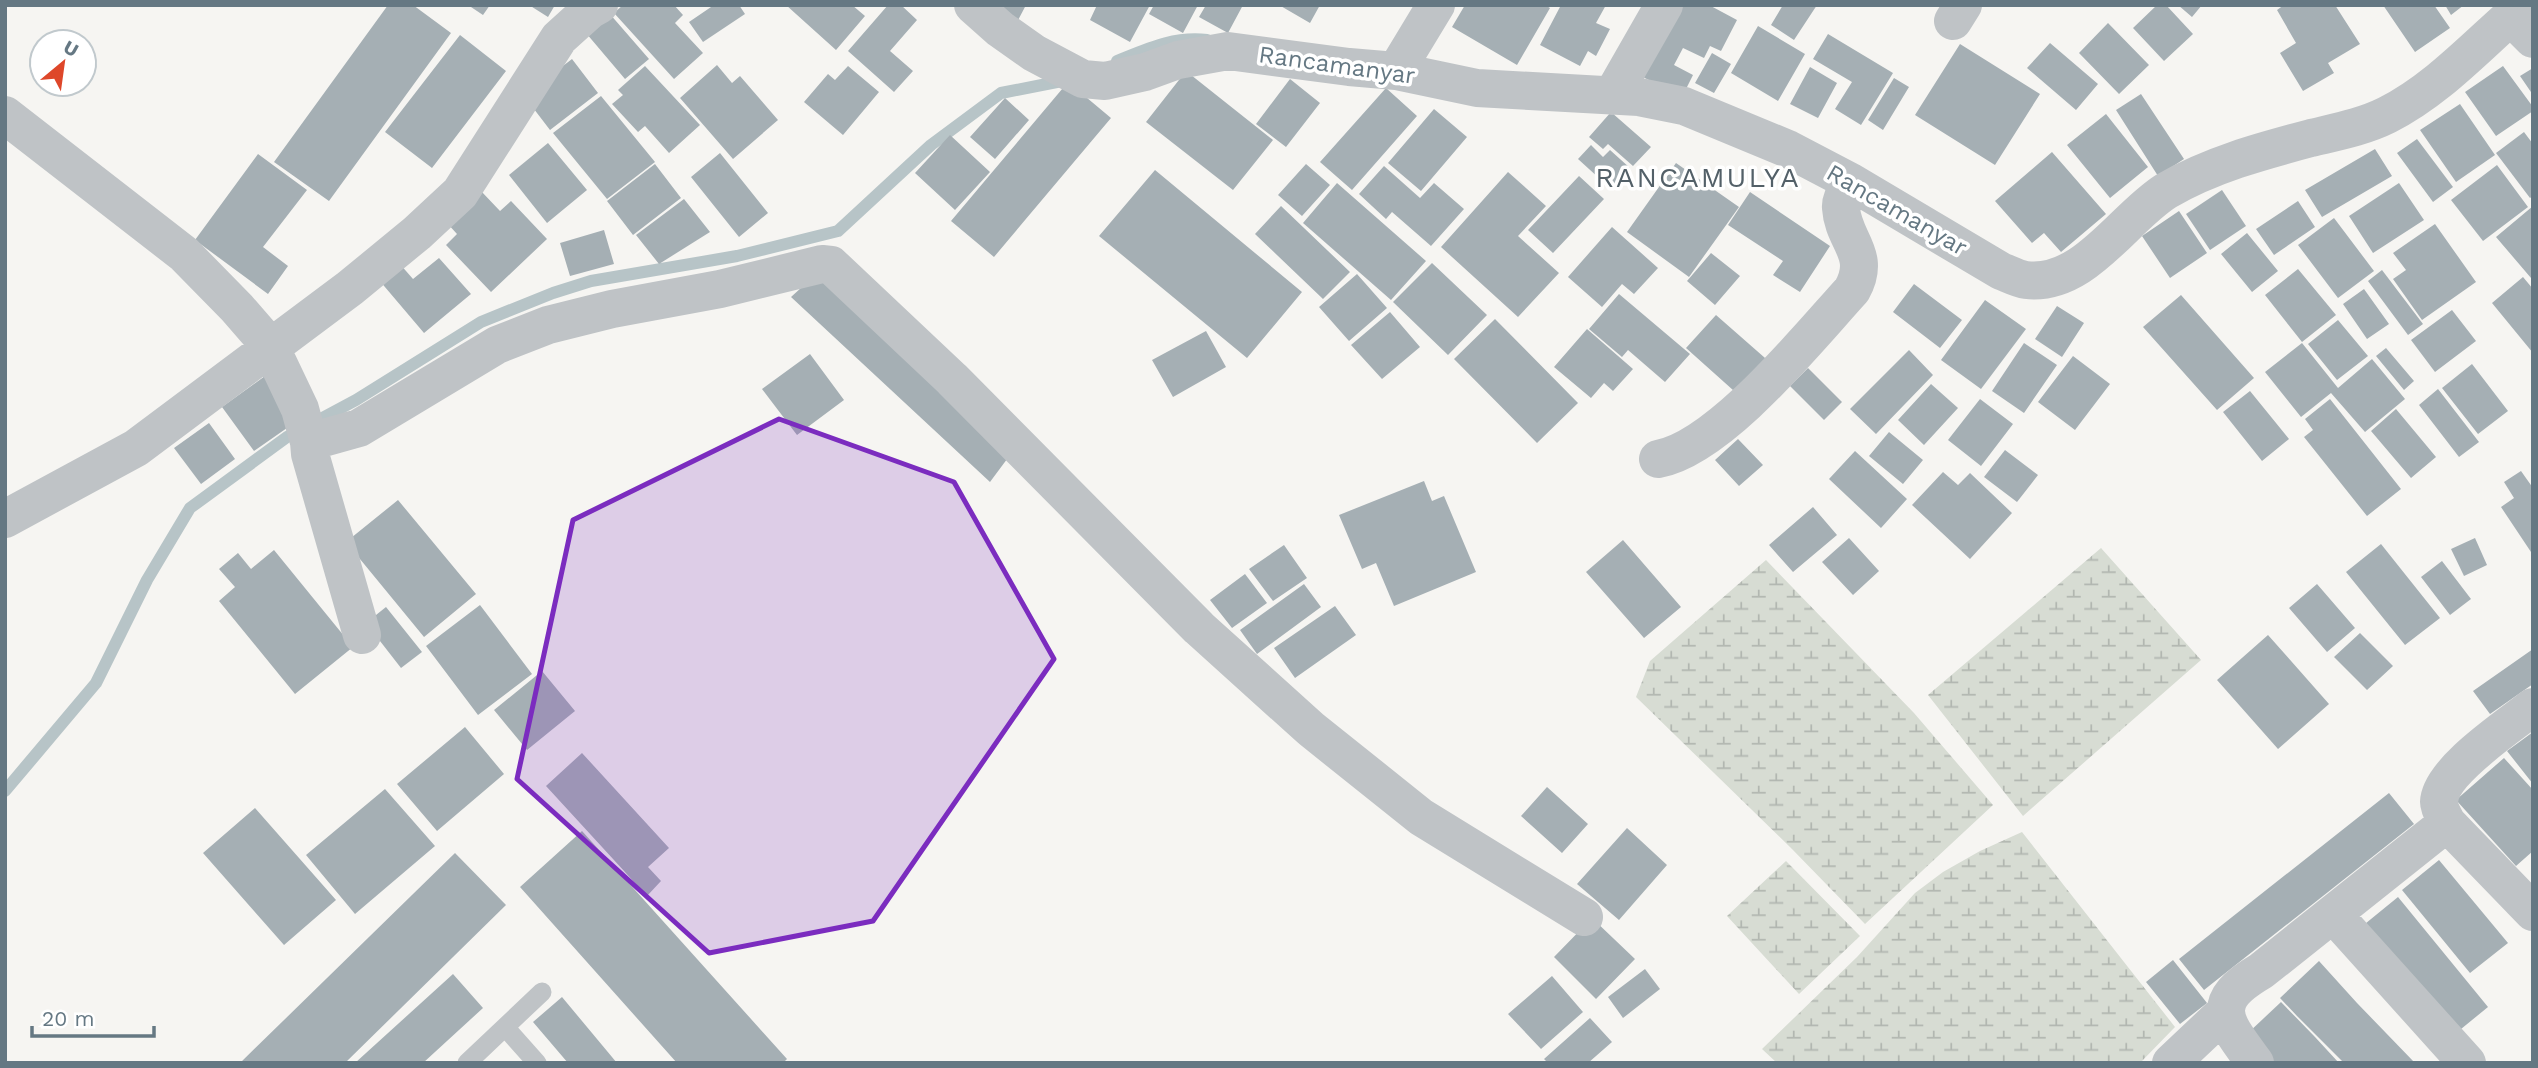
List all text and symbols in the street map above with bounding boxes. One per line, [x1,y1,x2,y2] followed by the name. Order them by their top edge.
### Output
[28,28,98,98] north arrow
[60,35,82,62] text: U
[1257,40,1417,90] street label: Rancamanyar
[1822,158,1973,262] street label: Rancamanyar
[1595,161,1801,194] district label: RANCAMULYA
[32,995,154,1038] scale bar
[42,1006,94,1031] text: 20 m

